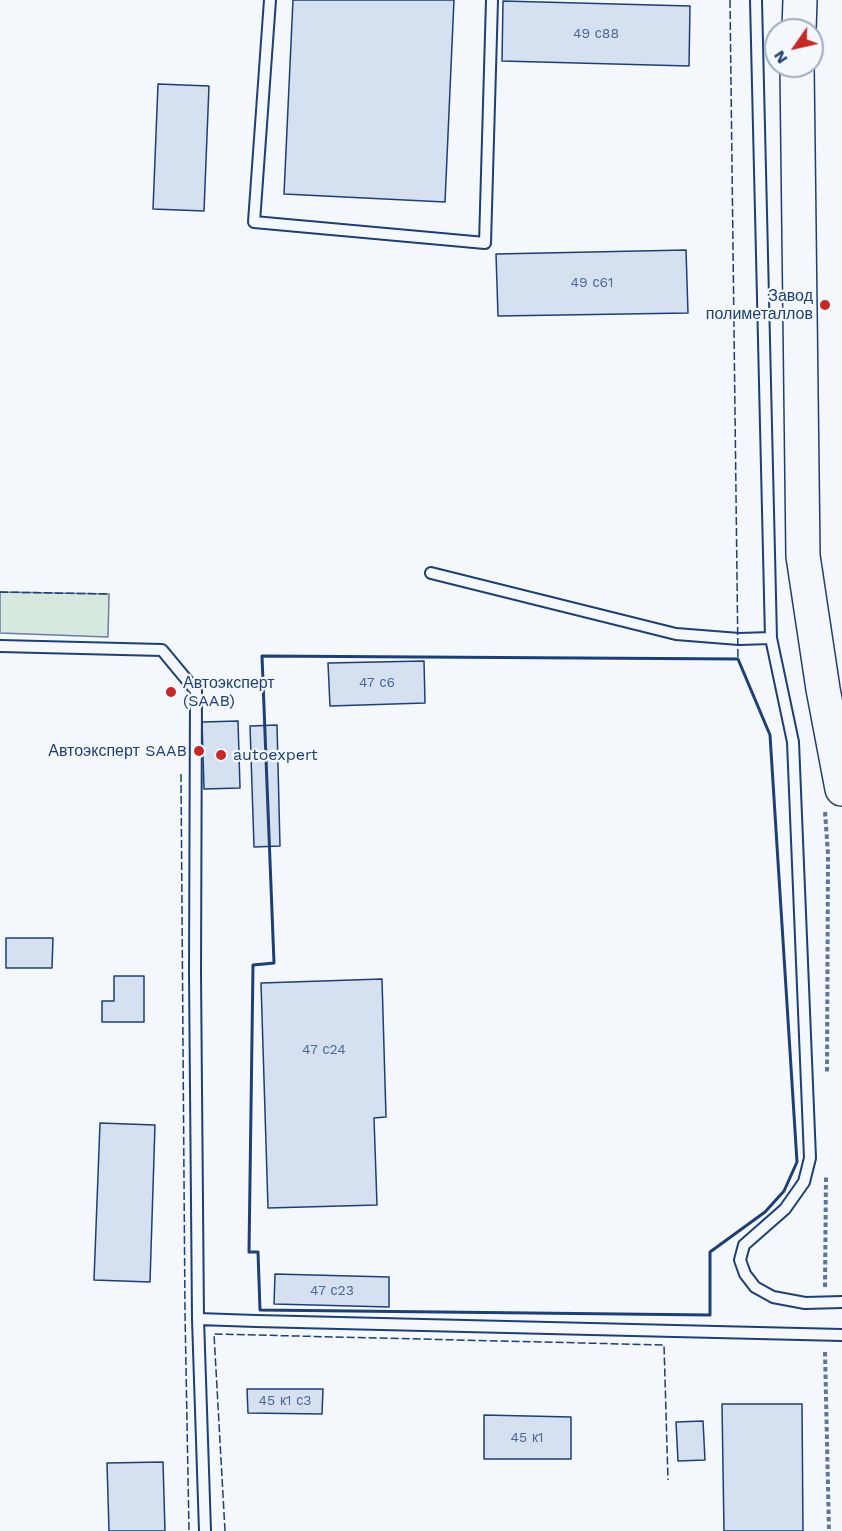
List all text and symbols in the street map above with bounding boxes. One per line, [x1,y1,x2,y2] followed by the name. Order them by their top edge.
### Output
[764,18,824,78] north arrow
[573,26,619,42] house number: 49 с88
[769,47,792,67] text: N
[571,275,613,291] house number: 49 с61
[706,286,813,324] place label: Завод полиметаллов
[818,298,832,312] marker: Завод полиметаллов
[183,673,275,711] place label: Автоэксперт (SAAB)
[359,675,395,691] house number: 47 с6
[164,685,178,699] marker: Автоэксперт (SAAB)
[48,741,187,761] place label: Автоэксперт SAAB
[192,744,206,758] marker: Автоэксперт SAAB
[233,745,318,765] place label: autoexpert
[214,748,228,762] marker: autoexpert
[302,1042,346,1058] house number: 47 с24
[310,1283,354,1299] house number: 47 с23
[259,1393,311,1409] house number: 45 к1 с3
[510,1430,544,1446] house number: 45 к1

